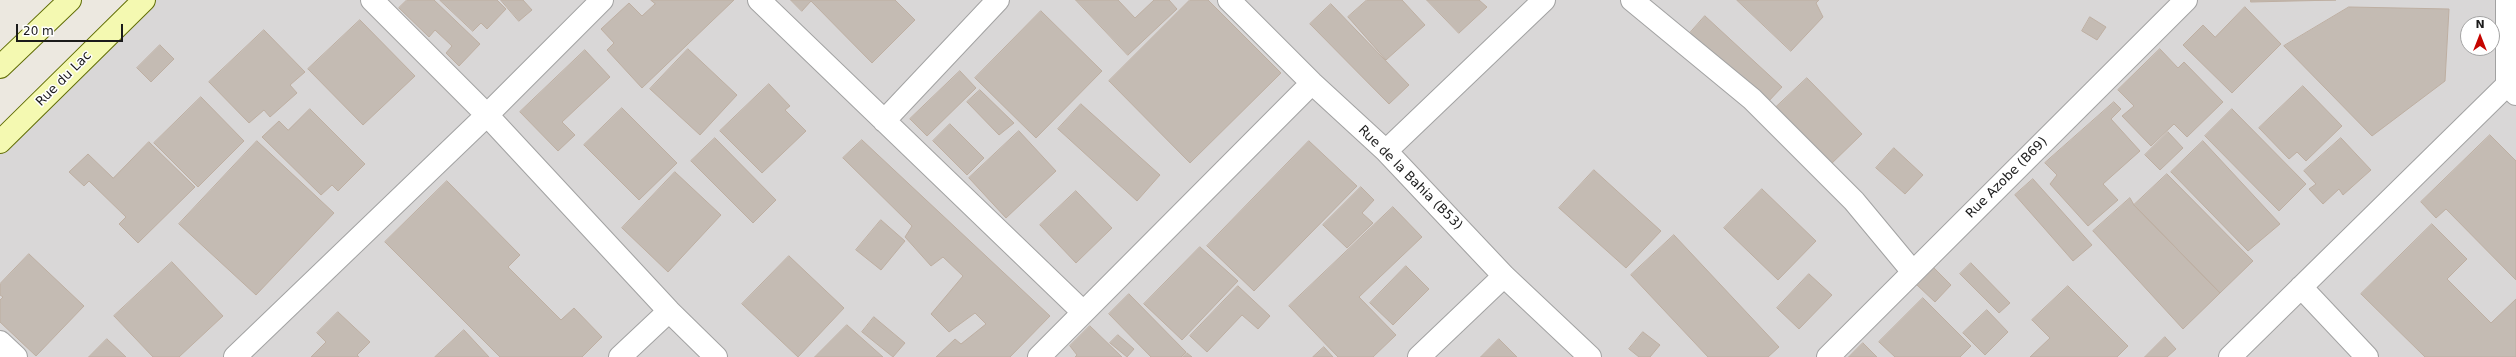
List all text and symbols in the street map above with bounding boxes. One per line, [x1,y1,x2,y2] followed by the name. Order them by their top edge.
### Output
[18,16,125,42] scale bar
[2460,16,2500,56] north arrow
[2475,18,2485,31] text: N
[23,24,54,38] text: 20 m
[33,48,95,110] street label: Rue du Lac
[1355,123,1465,233] street label: Rue de la Bahia (B53)
[1963,134,2051,222] street label: Rue Azobe (B69)

